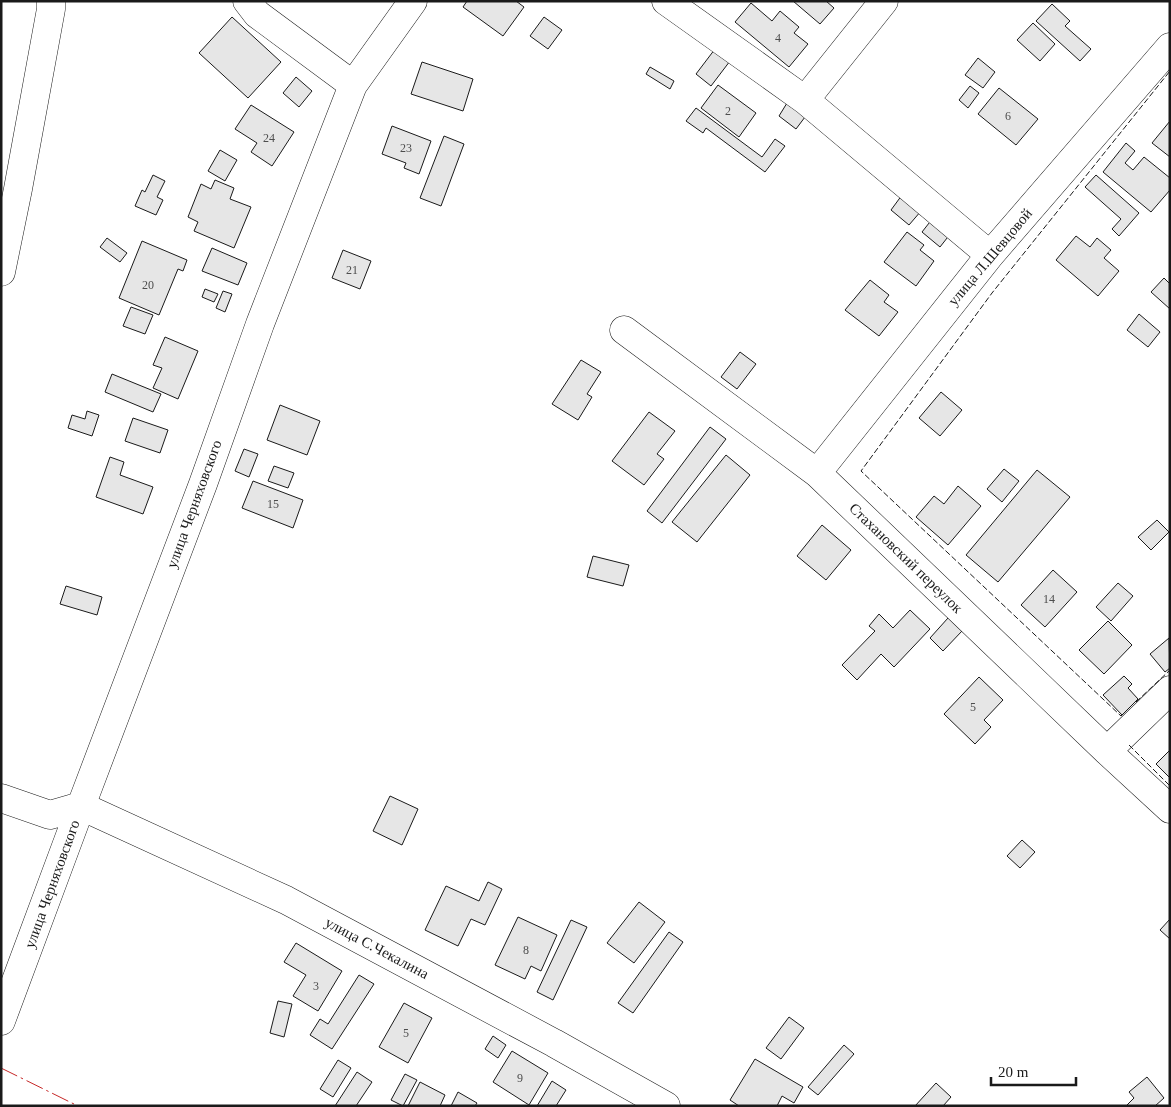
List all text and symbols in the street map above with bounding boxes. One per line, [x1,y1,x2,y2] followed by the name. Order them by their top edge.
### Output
[775,31,781,45] house number: 4
[725,104,731,118] house number: 2
[1005,109,1011,123] house number: 6
[263,131,275,145] house number: 24
[400,141,412,155] house number: 23
[945,205,1035,309] street label: улица Л.Шевцовой
[346,263,358,277] house number: 21
[142,278,154,292] house number: 20
[163,438,225,570] street label: улица Черняховского
[267,497,279,511] house number: 15
[846,500,966,617] street label: Стахановский переулок
[1043,592,1055,606] house number: 14
[970,700,976,714] house number: 5
[21,818,83,950] street label: улица Черняховского
[322,914,432,982] street label: улица С.Чекалина
[523,943,529,957] house number: 8
[313,979,319,993] house number: 3
[403,1026,409,1040] house number: 5
[991,1054,1076,1086] scale bar
[998,1064,1029,1080] text: 20 m
[517,1071,523,1085] house number: 9

